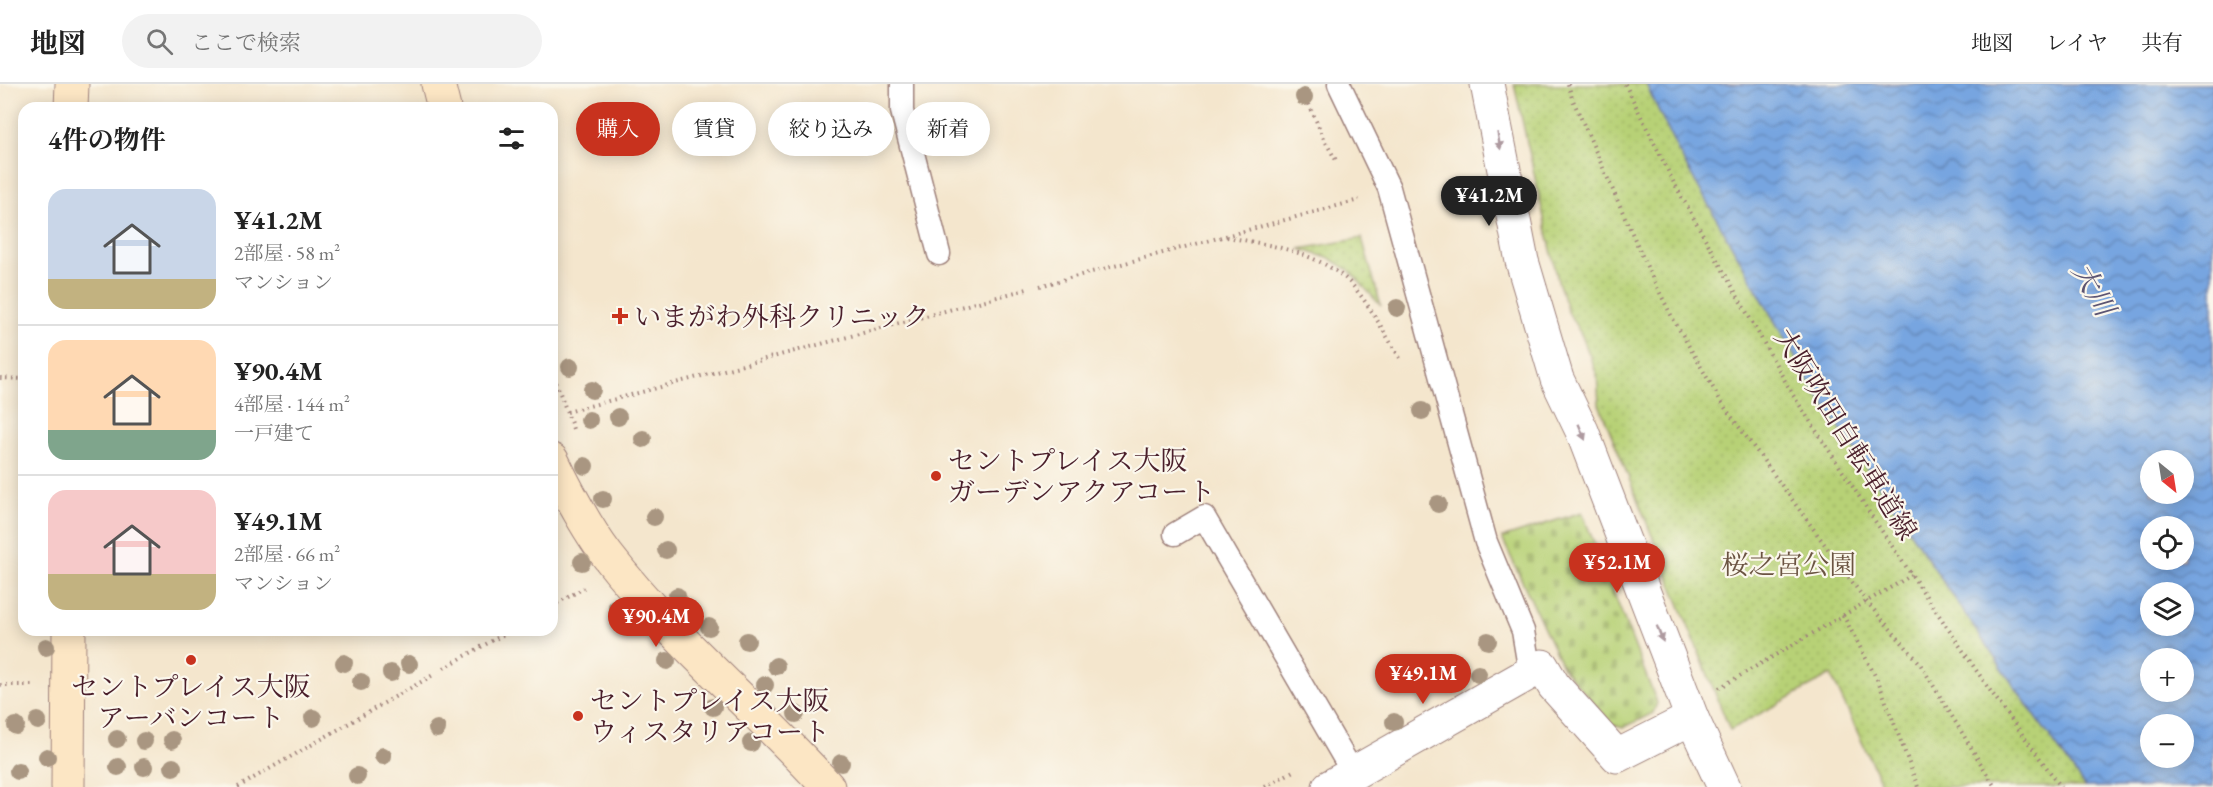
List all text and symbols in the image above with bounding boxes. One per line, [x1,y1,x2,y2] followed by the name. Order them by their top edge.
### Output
[122,14,542,68] search box
[30,25,86,61] text: 地図
[143,25,176,58] icon: search
[191,28,301,57] text: ここで検索
[1971,29,2013,56] text: 地図
[2046,29,2108,56] text: レイヤ
[2141,29,2183,56] text: 共有
[576,102,660,156] chip: 購入
[672,102,756,156] chip: 賃貸
[768,102,894,156] chip: 絞り込み
[906,102,990,156] chip: 新着
[495,122,528,155] icon: filters
[48,123,166,157] text: 4件の物件
[1495,132,1504,151] one-way arrow
[1440,176,1538,227] pin: ¥41.2M
[1455,182,1523,208] text: ¥41.2M
[234,203,323,237] text: ¥41.2M
[96,213,168,285] icon: home
[234,240,340,266] text: 2部屋 · 58 m²
[2064,256,2125,325] water label: 大川
[234,269,333,295] text: マンション
[634,299,929,334] place label: いまがわ外科クリニック
[611,307,629,325] marker: いまがわ外科クリニック
[1767,322,1925,546] street label: 大阪吹田自転車道線
[234,354,323,388] text: ¥90.4M
[96,364,168,436] icon: home
[234,391,350,417] text: 4部屋 · 144 m²
[234,420,314,446] text: 一戸建て
[1577,424,1587,442] one-way arrow
[948,443,1215,509] place label: セントプレイス大阪 ガーデンアクアコート
[2140,450,2194,504] north arrow
[2140,450,2194,768] map controls
[929,469,943,483] marker: セントプレイス大阪 ガーデンアクアコート
[234,504,323,538] text: ¥49.1M
[96,514,168,586] icon: home
[2140,516,2194,570] button: locate
[234,541,340,567] text: 2部屋 · 66 m²
[1568,543,1666,594] pin: ¥52.1M
[1722,547,1857,582] park label: 桜之宮公園
[1583,549,1651,575] text: ¥52.1M
[234,570,333,596] text: マンション
[2140,582,2194,636] button: layers
[607,597,705,648] pin: ¥90.4M
[622,603,690,629] text: ¥90.4M
[1656,625,1665,643] one-way arrow
[2140,648,2194,702] button: +
[184,653,198,667] marker: セントプレイス大阪 アーバンコート
[1374,654,1472,705] pin: ¥49.1M
[1389,660,1457,686] text: ¥49.1M
[71,669,311,735] place label: セントプレイス大阪 アーバンコート
[590,683,830,749] place label: セントプレイス大阪 ウィスタリアコート
[571,709,585,723] marker: セントプレイス大阪 ウィスタリアコート
[2140,714,2194,768] button: −

